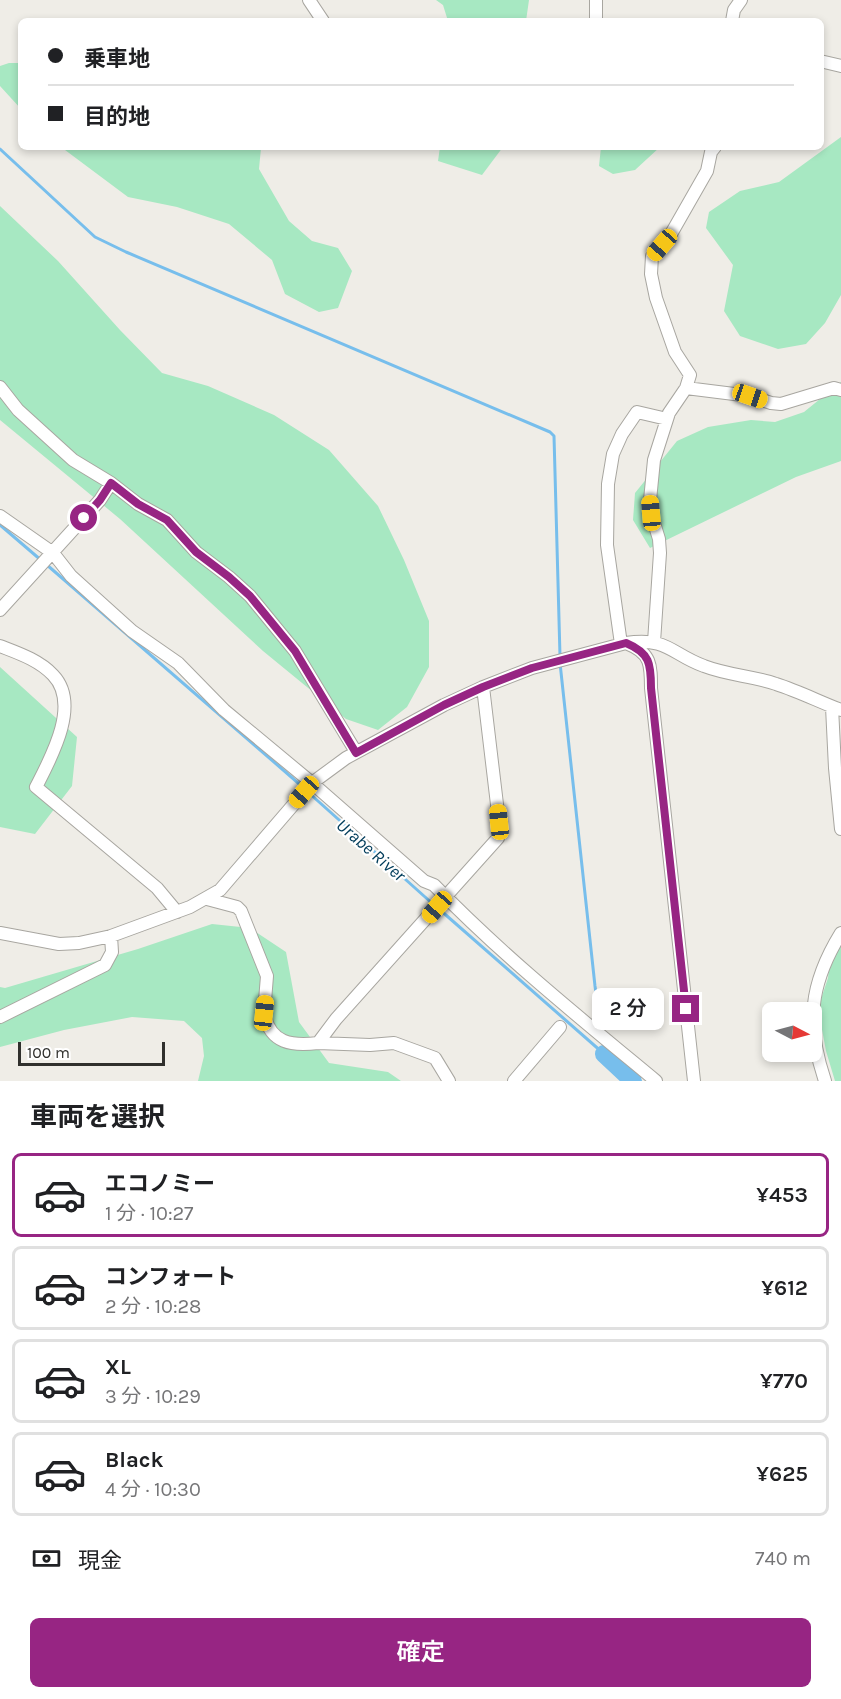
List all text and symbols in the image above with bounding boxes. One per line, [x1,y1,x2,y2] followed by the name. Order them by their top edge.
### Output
[84,46,150,72] text: 乗車地
[84,104,150,130] text: 目的地
[643,226,681,264] car
[730,382,770,410] car
[640,494,662,532] car
[70,504,97,531] route start
[285,773,323,811] car
[488,803,510,841] car
[332,814,411,887] water label: Urabe River
[418,888,456,926] car
[593,988,665,1030] callout: 2 分
[253,994,275,1032] car
[672,995,699,1022] route end
[610,997,646,1020] text: 2 分
[762,1002,822,1062] north arrow
[762,1002,822,1062] map controls
[18,1039,165,1066] scale bar
[27,1043,70,1062] text: 100 m
[30,1101,165,1133] text: 車両を選択
[33,1168,87,1222] icon: car
[105,1171,215,1197] text: エコノミー
[756,1182,808,1208] text: ¥453
[105,1202,194,1225] text: 1 分 · 10:27
[33,1261,87,1315] icon: car
[105,1264,236,1290] text: コンフォート
[761,1275,808,1301] text: ¥612
[105,1295,201,1318] text: 2 分 · 10:28
[33,1354,87,1408] icon: car
[105,1354,131,1380] text: XL
[760,1368,808,1394] text: ¥770
[105,1385,201,1408] text: 3 分 · 10:29
[33,1447,87,1501] icon: car
[105,1447,164,1473] text: Black
[756,1461,808,1487] text: ¥625
[105,1478,201,1501] text: 4 分 · 10:30
[30,1542,63,1575] icon: cash
[755,1547,811,1570] text: 740 m
[78,1548,122,1574] text: 現金
[30,1618,811,1687] button: 確定

